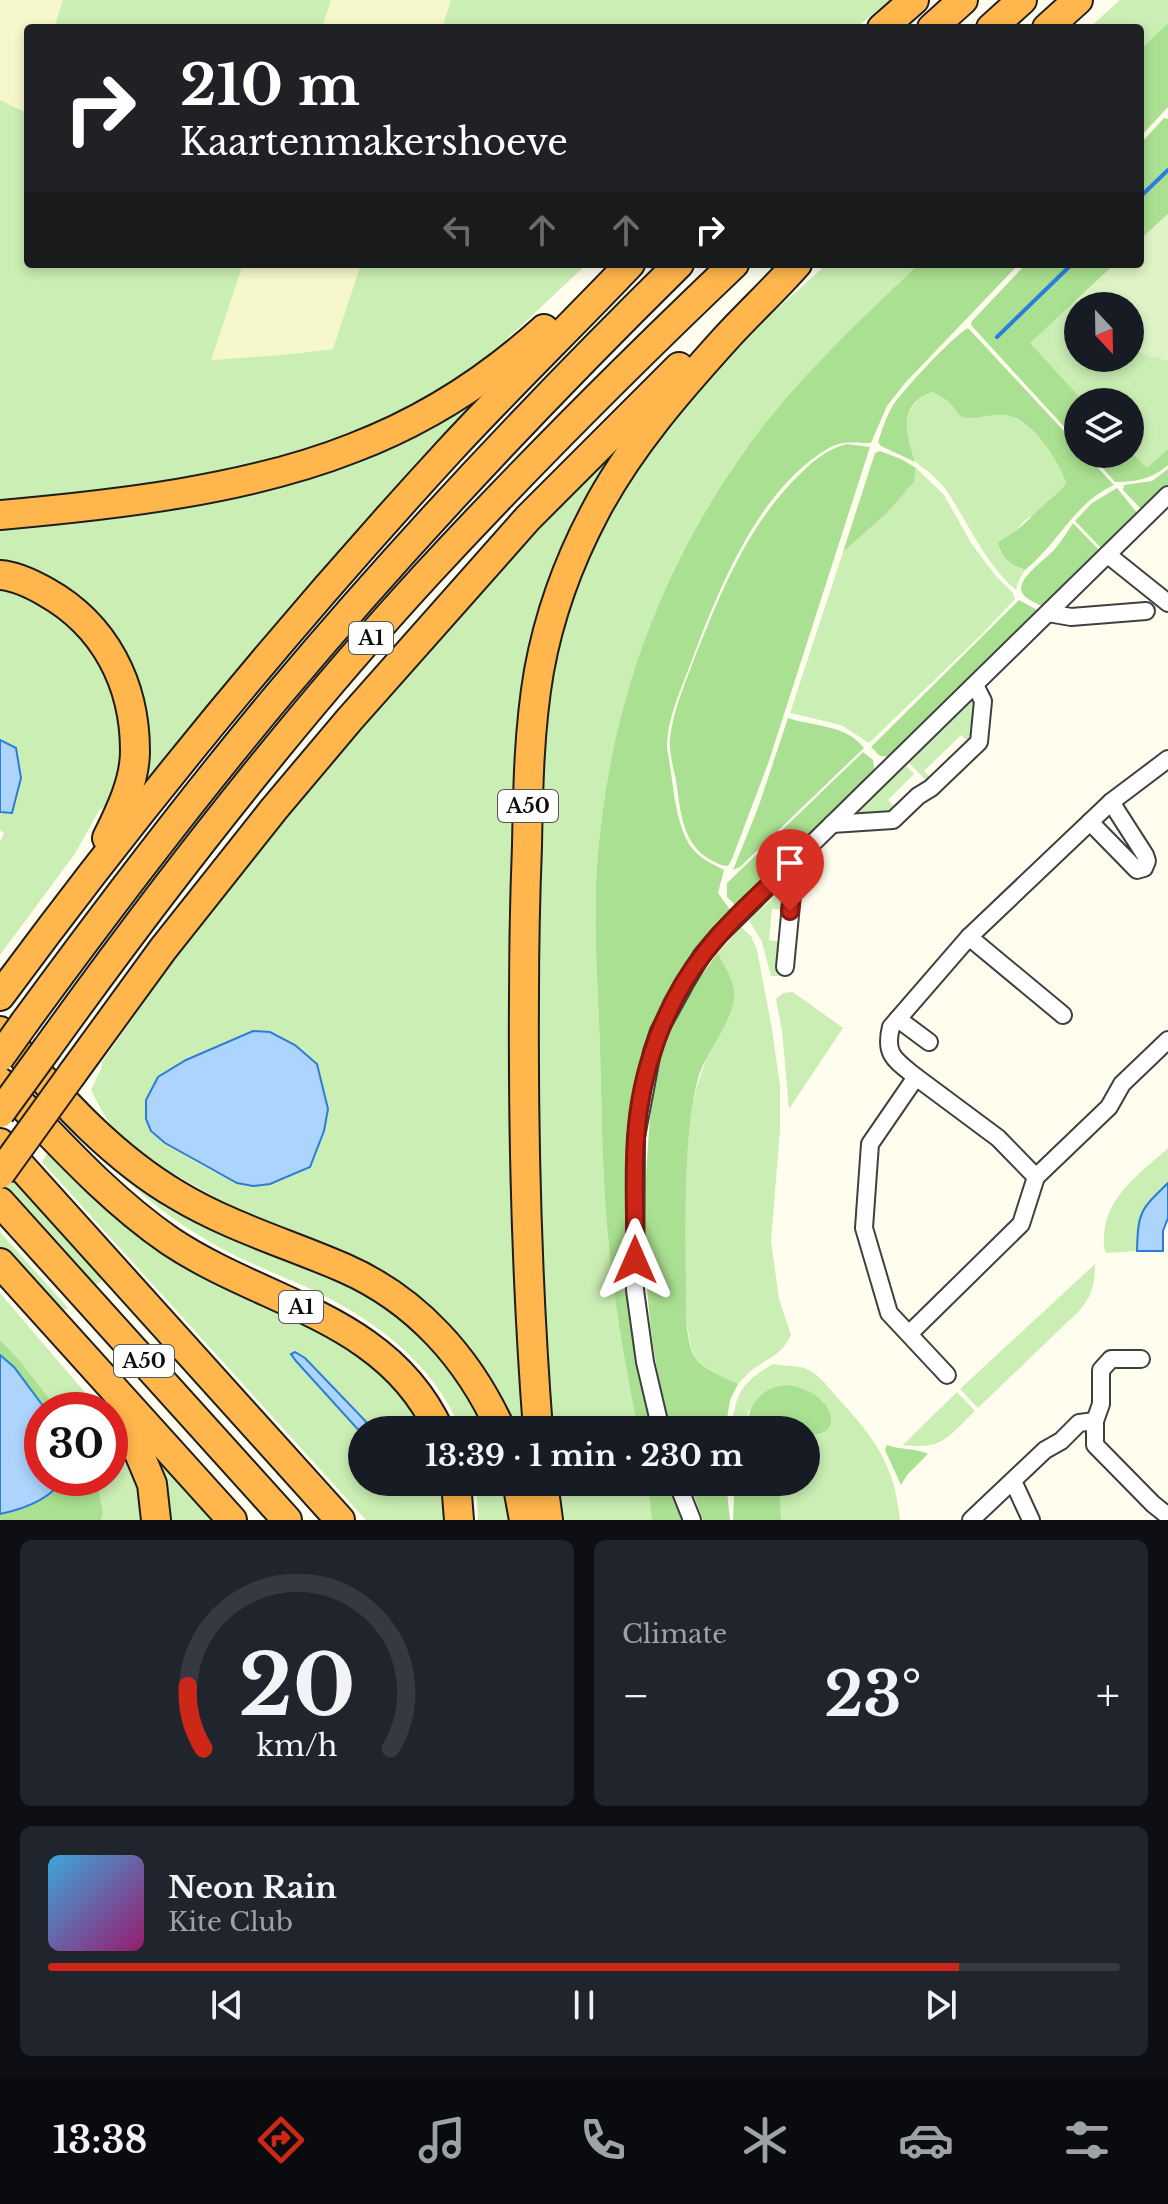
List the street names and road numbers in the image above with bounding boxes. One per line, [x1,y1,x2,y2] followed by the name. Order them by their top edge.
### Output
[349,622,393,654] road number: A1
[498,790,558,822] road number: A50
[279,1291,323,1323] road number: A1
[114,1345,174,1377] road number: A50

